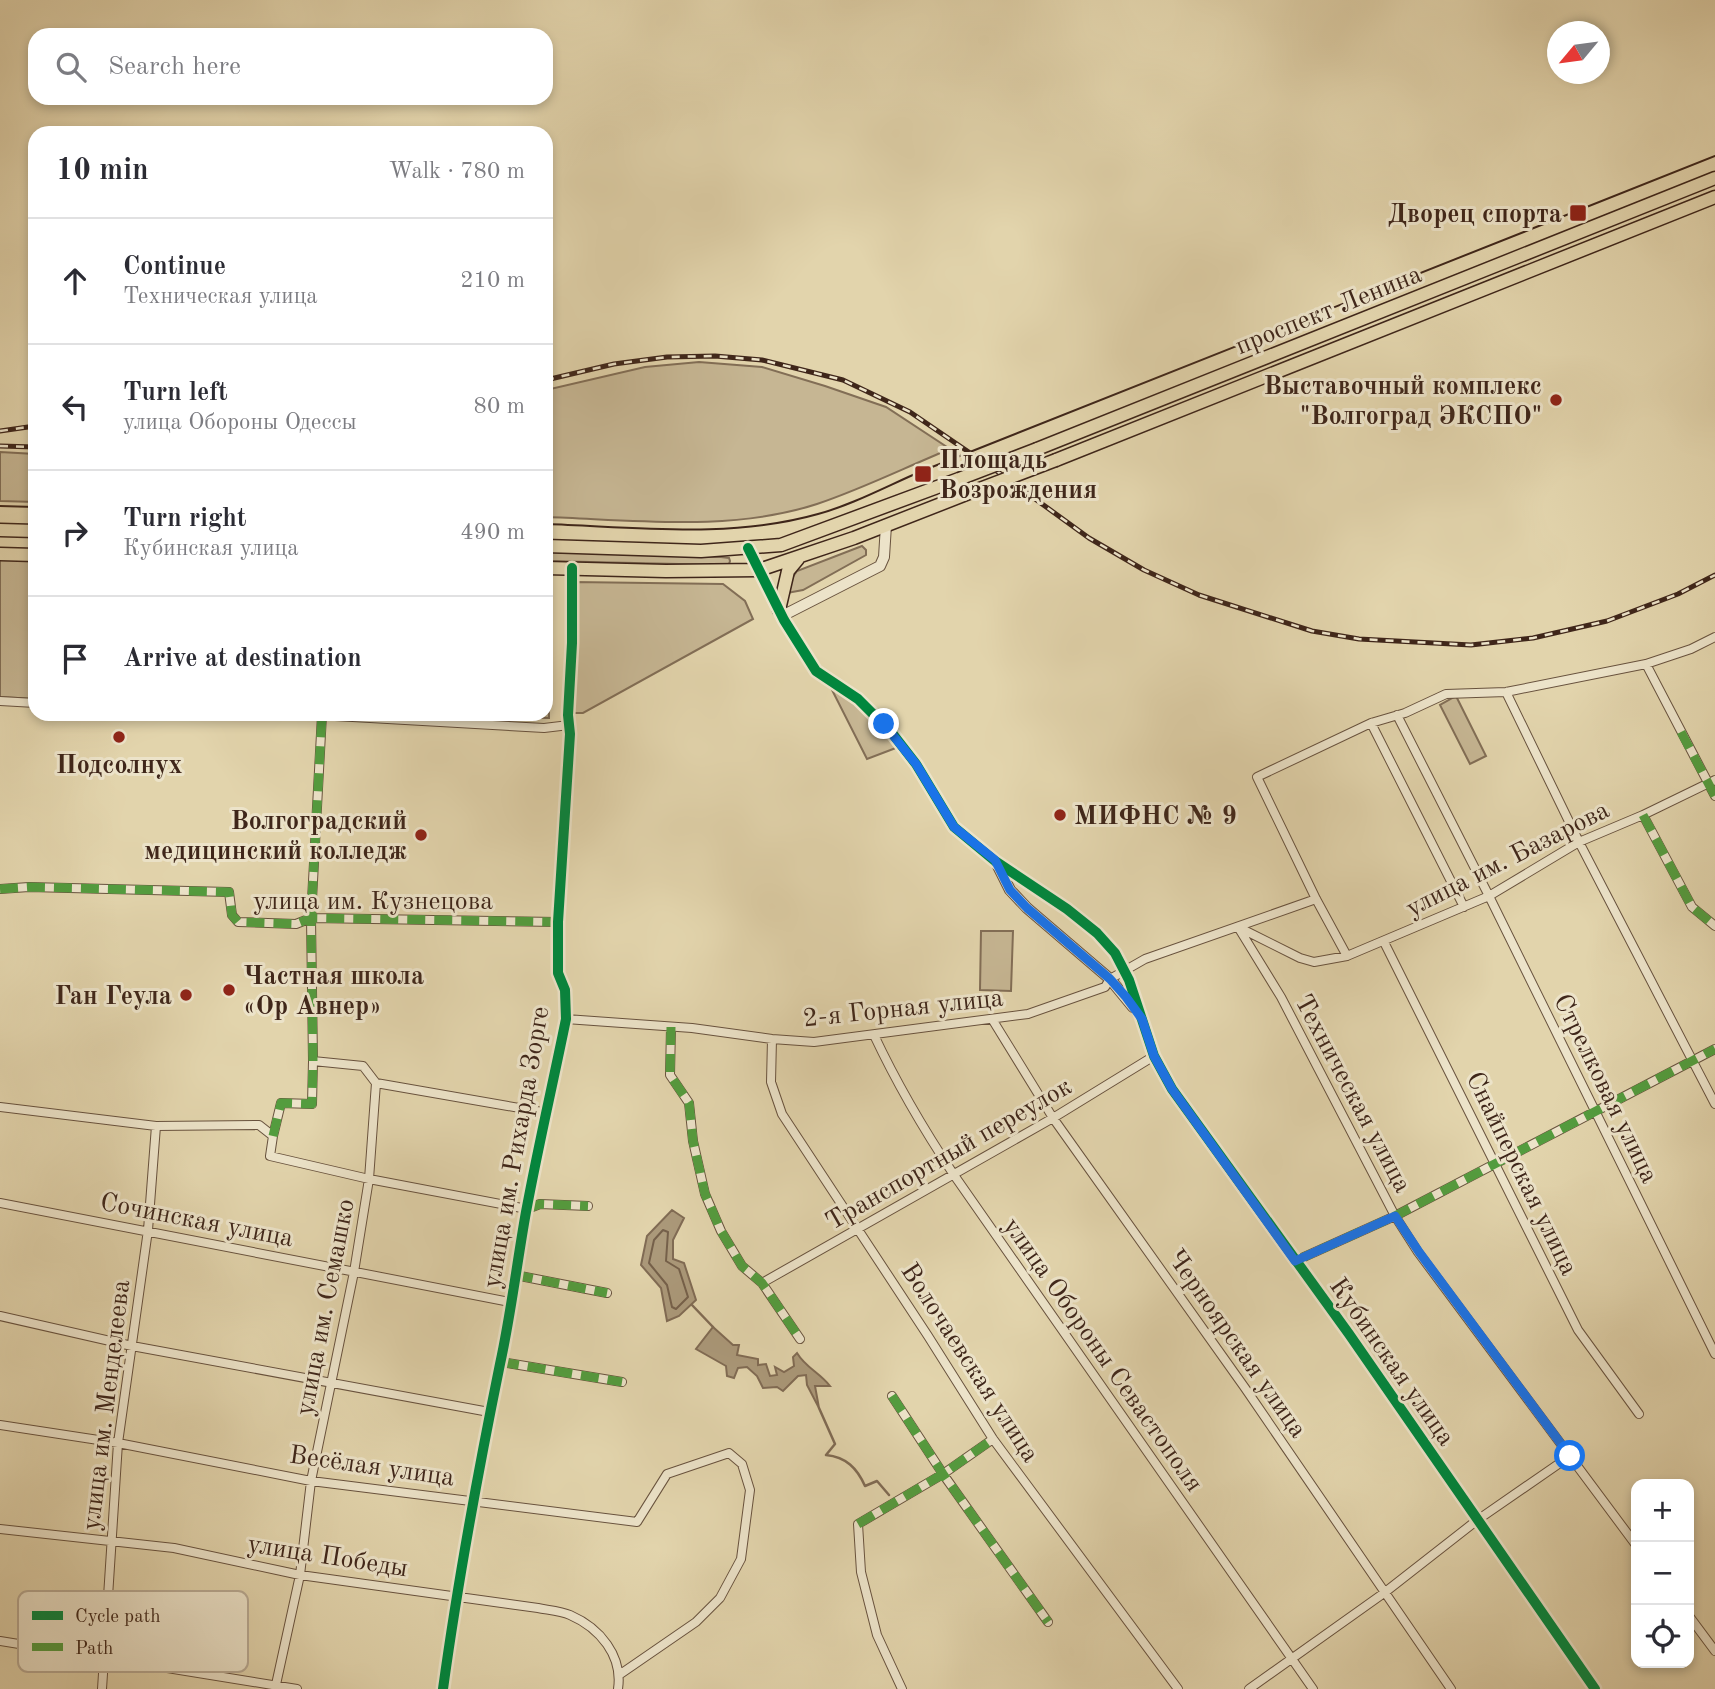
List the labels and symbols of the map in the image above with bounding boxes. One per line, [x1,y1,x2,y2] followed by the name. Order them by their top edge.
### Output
[1547,21,1610,84] north arrow
[1388,202,1562,228] place label: Дворец спорта
[1568,203,1588,223] marker: Дворец спорта
[1232,262,1426,360] street label: проспект Ленина
[1264,374,1542,430] place label: Выставочный комплекс "Волгоград ЭКСПО"
[1548,392,1564,408] marker: Выставочный комплекс "Волгоград ЭКСПО"
[939,448,1097,504] place label: Площадь Возрождения
[913,464,933,484] marker: Площадь Возрождения
[868,708,899,739] route end
[111,729,127,745] marker: Подсолнух
[56,753,182,779] place label: Подсолнух
[1402,797,1614,922] street label: улица им. Базарова
[1074,804,1237,830] place label: МИФНС № 9
[1052,807,1068,823] marker: МИФНС № 9
[144,809,407,865] place label: Волгоградский медицинский колледж
[413,827,429,843] marker: Волгоградский медицинский колледж
[253,889,493,915] street label: улица им. Кузнецова
[243,964,424,1020] place label: Частная школа «Ор Авнер»
[221,982,237,998] marker: Частная школа «Ор Авнер»
[54,984,172,1010] place label: Ган Геула
[802,986,1005,1032] street label: 2-я Горная улица
[178,987,194,1003] marker: Ган Геула
[1548,990,1662,1188] street label: Стрелковая улица
[1289,991,1415,1197] street label: Техническая улица
[479,1005,555,1290] street label: улица им. Рихарда Зорге
[1461,1068,1582,1280] street label: Снайперская улица
[822,1074,1076,1236] street label: Транспортный переулок
[98,1189,295,1252] street label: Сочинская улица
[292,1197,360,1418] street label: улица им. Семашко
[998,1213,1207,1497] street label: улица Обороны Севастополя
[1162,1245,1311,1443] street label: Черноярская улица
[895,1259,1043,1467] street label: Волочаевская улица
[1324,1273,1459,1451] street label: Кубинская улица
[79,1278,135,1532] street label: улица им. Менделеева
[1554,1440,1585,1471] route start
[287,1443,456,1491] street label: Весёлая улица
[246,1531,410,1582] street label: улица Победы
[18,1591,248,1672] legend
[75,1608,161,1627] text: Cycle path
[75,1640,113,1659] text: Path

